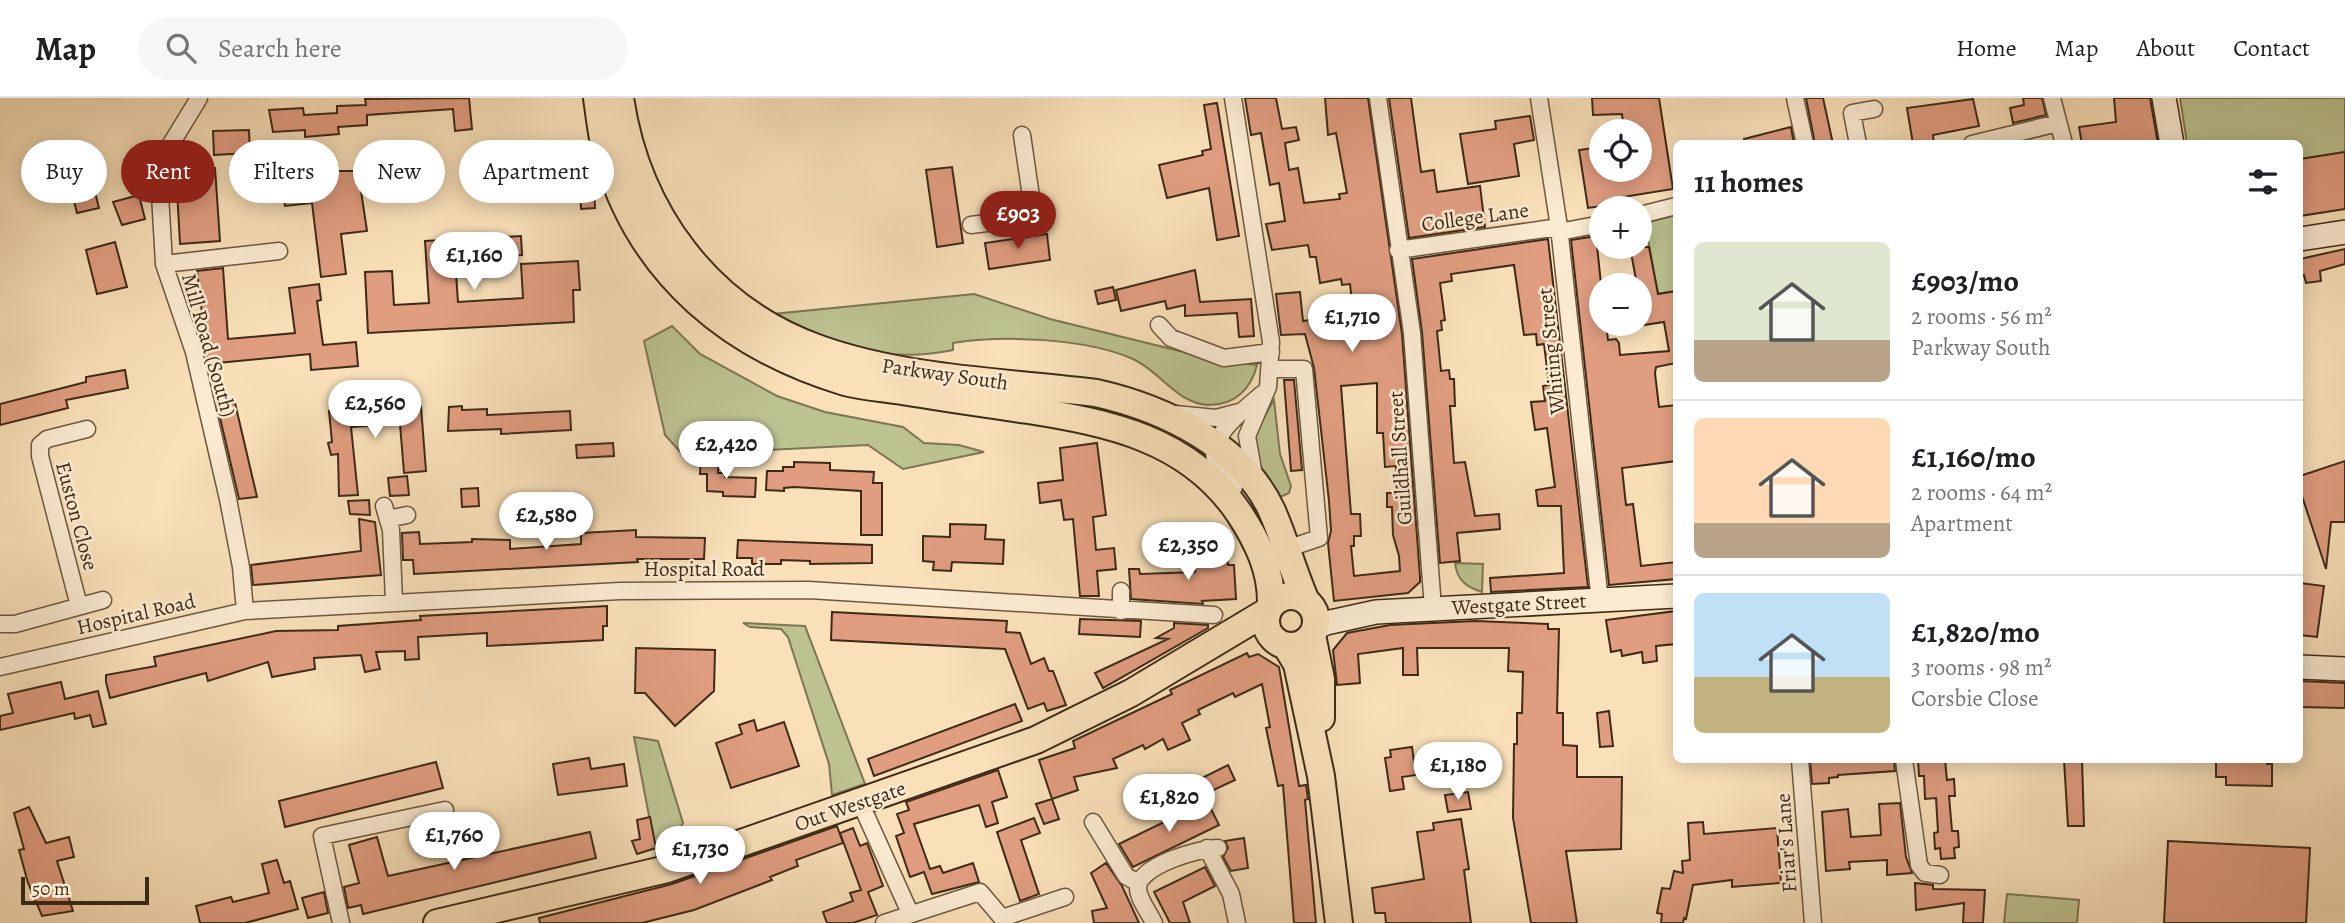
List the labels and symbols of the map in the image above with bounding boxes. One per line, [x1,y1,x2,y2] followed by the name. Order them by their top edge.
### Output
[977,192,1059,251] pin: £903
[1420,196,1530,238] street label: College Lane
[417,232,531,292] pin: £1,160
[175,270,243,420] street label: Mill Road (South)
[1530,286,1572,417] street label: Whiting Street
[1295,294,1409,354] pin: £1,710
[880,351,1010,397] street label: Parkway South
[318,380,432,440] pin: £2,560
[1381,390,1419,526] street label: Guildhall Street
[669,422,783,481] pin: £2,420
[49,459,105,573] street label: Euston Close
[489,492,603,552] pin: £2,580
[1131,522,1245,582] pin: £2,350
[643,555,765,583] street label: Hospital Road
[1450,586,1587,622] street label: Westgate Street
[74,587,199,641] street label: Hospital Road
[1401,742,1515,802] pin: £1,180
[791,774,909,838] street label: Out Westgate
[1112,774,1226,834] pin: £1,820
[1769,792,1803,894] street label: Friar's Lane
[397,812,511,872] pin: £1,760
[643,826,757,886] pin: £1,730
[21,874,149,906] scale bar

